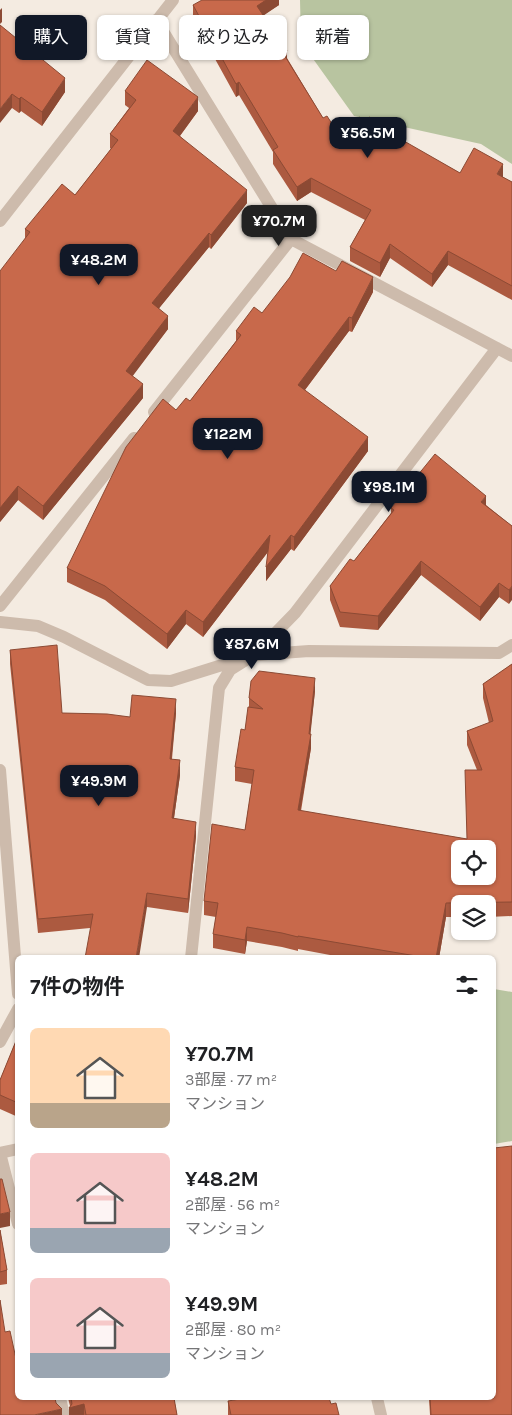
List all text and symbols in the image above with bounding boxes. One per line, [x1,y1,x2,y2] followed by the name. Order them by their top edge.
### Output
[15,15,87,60] chip: 購入
[97,15,169,60] chip: 賃貸
[179,15,287,60] chip: 絞り込み
[297,15,369,60] chip: 新着
[327,116,409,159] pin: ¥56.5M
[340,123,396,142] text: ¥56.5M
[238,204,320,247] pin: ¥70.7M
[253,211,305,230] text: ¥70.7M
[58,244,140,286] pin: ¥48.2M
[71,250,127,269] text: ¥48.2M
[193,418,263,460] pin: ¥122M
[204,424,252,443] text: ¥122M
[348,470,430,513] pin: ¥98.1M
[363,477,415,496] text: ¥98.1M
[211,628,293,670] pin: ¥87.6M
[225,634,279,653] text: ¥87.6M
[58,764,140,807] pin: ¥49.9M
[71,771,127,790] text: ¥49.9M
[451,840,496,940] map controls
[451,840,496,885] button: locate
[451,895,496,940] button: layers
[453,971,481,999] icon: filters
[30,975,124,999] text: 7件の物件
[185,1042,254,1066] text: ¥70.7M
[70,1048,130,1108] icon: home
[185,1070,277,1089] text: 3部屋 · 77 m²
[185,1094,265,1113] text: マンション
[185,1167,259,1191] text: ¥48.2M
[70,1173,130,1233] icon: home
[185,1195,280,1214] text: 2部屋 · 56 m²
[185,1219,265,1238] text: マンション
[185,1292,258,1316] text: ¥49.9M
[70,1298,130,1358] icon: home
[185,1320,281,1339] text: 2部屋 · 80 m²
[185,1344,265,1363] text: マンション

